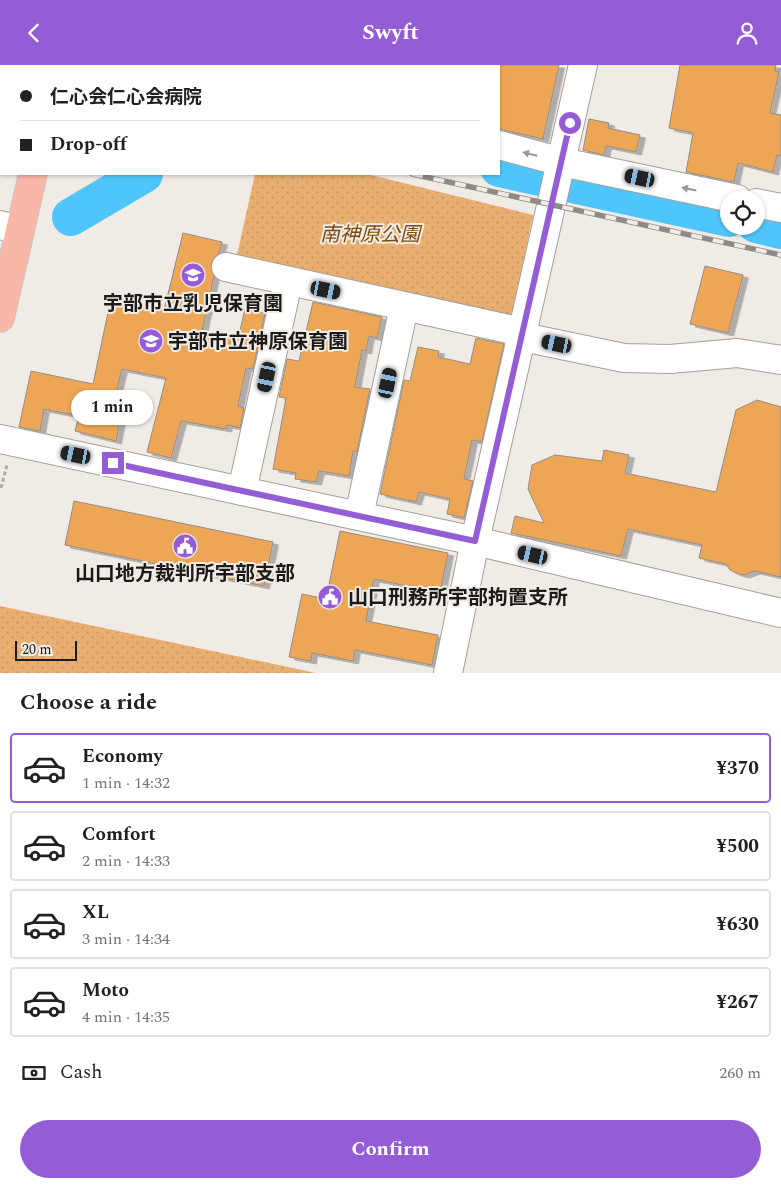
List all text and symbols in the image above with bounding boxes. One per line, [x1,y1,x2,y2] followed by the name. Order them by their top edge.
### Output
[362,16,419,49] text: Swyft
[20,19,48,47] icon: back
[733,19,761,47] icon: person
[50,83,202,112] text: 仁心会仁心会病院
[559,112,581,134] route start
[50,130,127,159] text: Drop-off
[523,149,538,157] one-way arrow
[623,168,656,188] car
[681,184,697,192] one-way arrow
[720,190,765,235] map controls
[720,190,765,235] button: locate
[320,220,423,250] park label: 南神原公園
[180,262,206,288] school or university icon: 宇部市立乳児保育園
[309,280,342,300] car
[103,289,283,319] place label: 宇部市立乳児保育園
[168,327,348,357] place label: 宇部市立神原保育園
[138,328,164,354] school or university icon: 宇部市立神原保育園
[540,334,573,354] car
[256,361,277,393] car
[377,367,398,399] car
[72,391,154,425] callout: 1 min
[91,395,133,419] text: 1 min
[59,445,92,465] car
[102,452,124,474] route end
[172,533,198,559] public building icon: 山口地方裁判所宇部支部
[516,544,549,566] car
[75,559,295,589] place label: 山口地方裁判所宇部支部
[348,583,568,613] place label: 山口刑務所宇部拘置支所
[317,584,343,610] public building icon: 山口刑務所宇部拘置支所
[15,638,78,661] scale bar
[22,639,52,660] text: 20 m
[20,686,157,719] text: Choose a ride
[82,742,163,771] text: Economy
[22,746,67,791] icon: car
[716,754,759,783] text: ¥370
[82,771,170,795] text: 1 min · 14:32
[82,820,156,849] text: Comfort
[22,824,67,869] icon: car
[716,832,759,861] text: ¥500
[82,849,170,873] text: 2 min · 14:33
[82,898,109,927] text: XL
[22,902,67,947] icon: car
[716,910,759,939] text: ¥630
[82,927,170,951] text: 3 min · 14:34
[82,976,129,1005] text: Moto
[22,980,67,1025] icon: car
[716,988,759,1017] text: ¥267
[82,1005,170,1029] text: 4 min · 14:35
[60,1058,102,1087] text: Cash
[20,1059,48,1087] icon: cash
[719,1061,761,1085] text: 260 m
[20,1120,761,1178] button: Confirm

